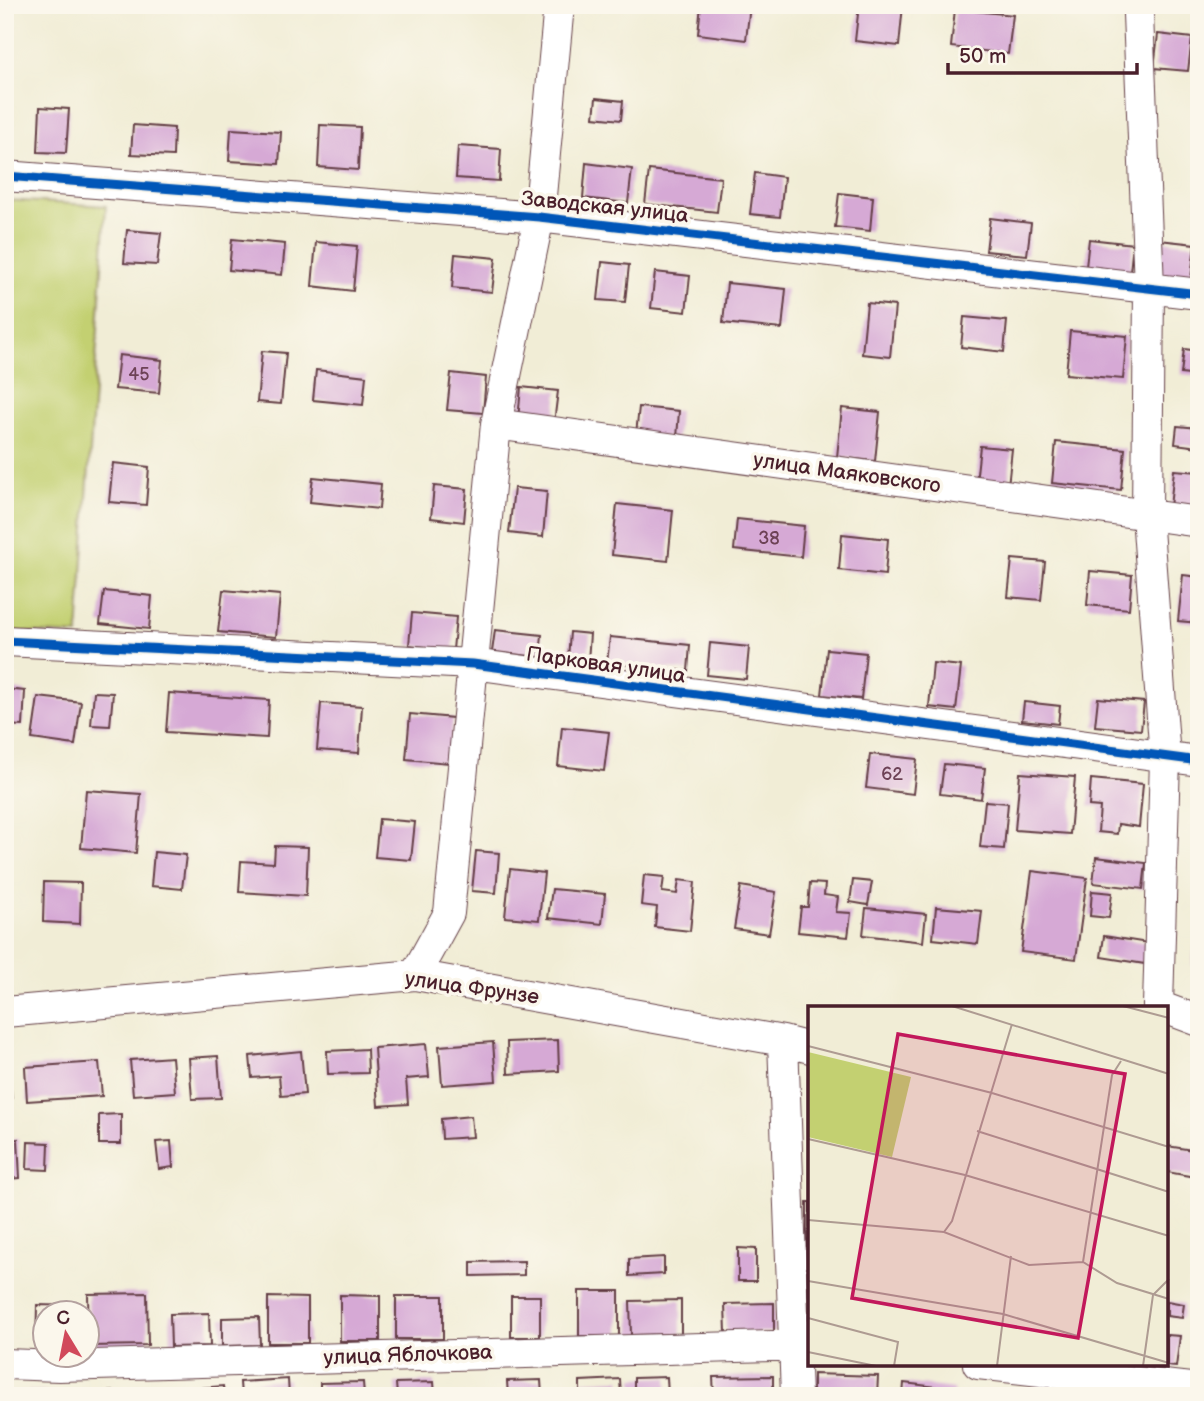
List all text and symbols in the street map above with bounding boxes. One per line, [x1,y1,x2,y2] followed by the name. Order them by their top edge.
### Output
[948,32,1138,76] scale bar
[959,44,1006,69] text: 50 m
[520,186,690,228] street label: Заводская улица
[128,364,150,385] house number: 45
[752,447,942,499] street label: улица Маяковского
[758,528,780,549] house number: 38
[525,641,688,689] street label: Парковая улица
[881,764,903,785] house number: 62
[403,966,541,1010] street label: улица Фрунзе
[808,1006,1169,1366] inset map
[32,1300,102,1370] north arrow
[55,1306,72,1331] text: С
[323,1340,493,1370] street label: улица Яблочкова

